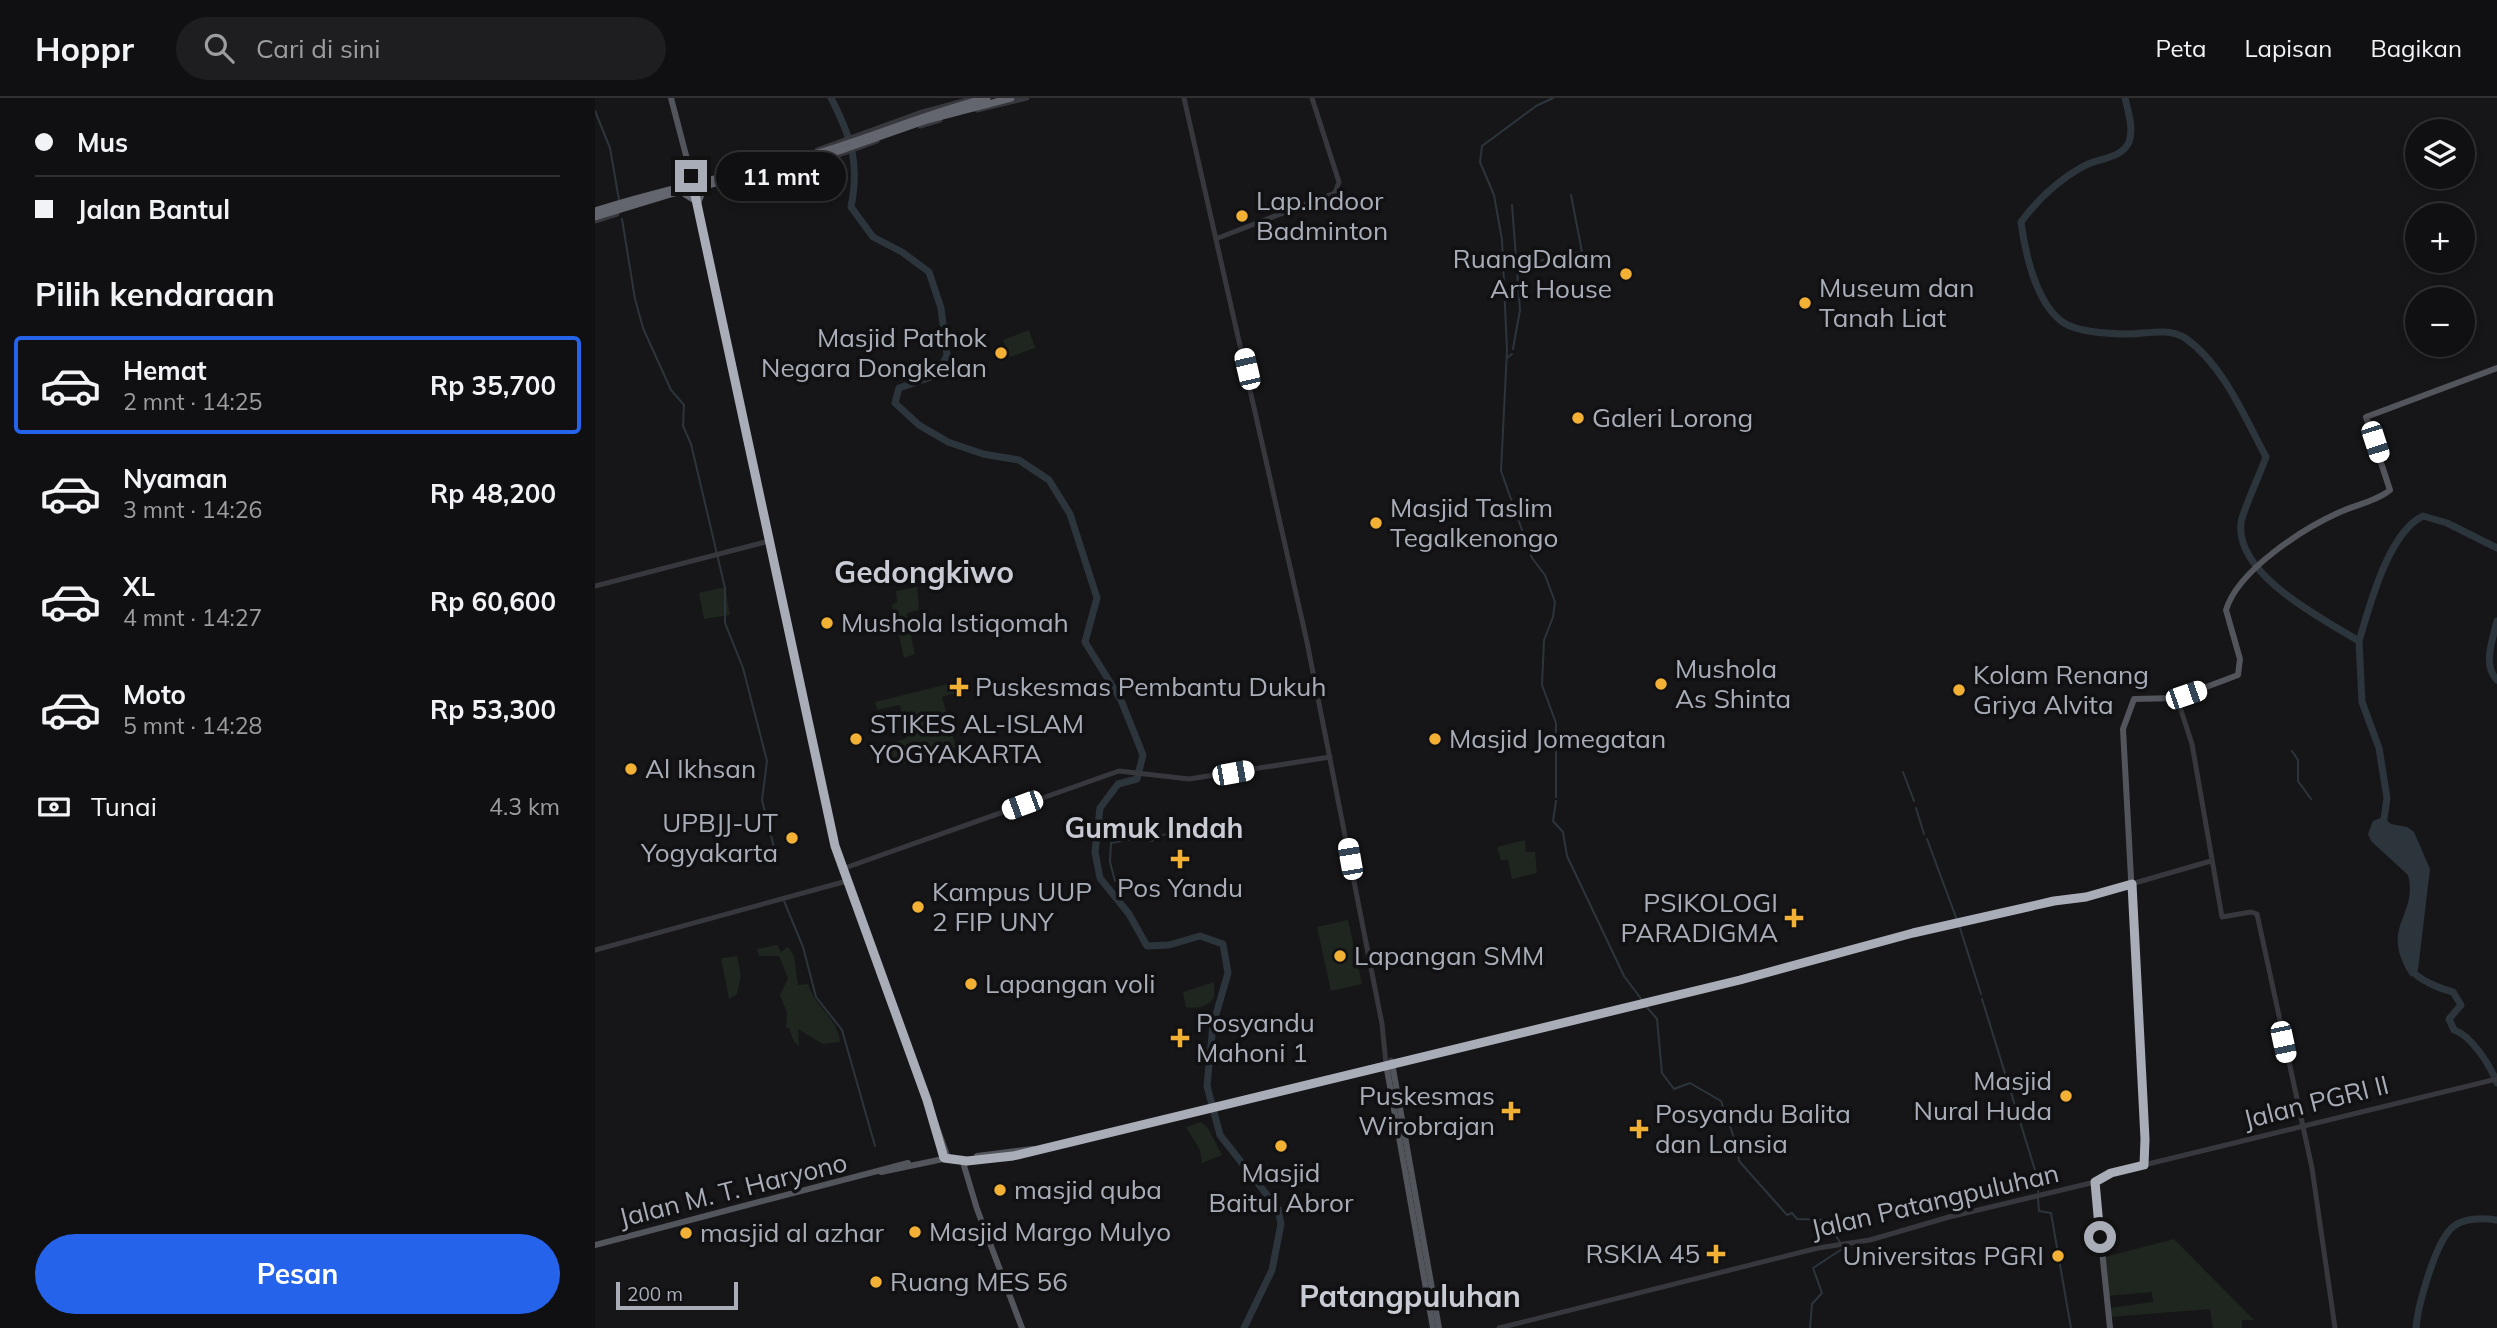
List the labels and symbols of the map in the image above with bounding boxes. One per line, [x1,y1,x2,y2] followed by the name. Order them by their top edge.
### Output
[715,152,845,200] callout: 11 mnt
[675,160,707,192] route end
[1256,184,1388,247] place label: Lap.Indoor Badminton
[1234,208,1250,224] marker: Lap.Indoor Badminton
[1453,242,1612,305] place label: RuangDalam Art House
[1618,266,1634,282] marker: RuangDalam Art House
[1819,271,1974,334] place label: Museum dan Tanah Liat
[1797,295,1813,311] marker: Museum dan Tanah Liat
[761,321,988,384] place label: Masjid Pathok Negara Dongkelan
[993,345,1009,361] marker: Masjid Pathok Negara Dongkelan
[1233,346,1262,392] car
[1592,401,1753,434] place label: Galeri Lorong
[1570,410,1586,426] marker: Galeri Lorong
[2359,419,2392,465] car
[1390,491,1558,554] place label: Masjid Taslim Tegalkenongo
[1368,515,1384,531] marker: Masjid Taslim Tegalkenongo
[834,553,1014,591] district label: Gedongkiwo
[841,606,1069,639] place label: Mushola Istiqomah
[819,615,835,631] marker: Mushola Istiqomah
[1675,652,1791,715] place label: Mushola As Shinta
[1973,658,2149,721] place label: Kolam Renang Griya Alvita
[975,670,1327,703] place label: Puskesmas Pembantu Dukuh
[1653,676,1669,692] marker: Mushola As Shinta
[949,677,969,697] marker: Puskesmas Pembantu Dukuh
[2163,678,2210,712] car
[1951,682,1967,698] marker: Kolam Renang Griya Alvita
[869,707,1084,770] place label: STIKES AL-ISLAM YOGYAKARTA
[1449,722,1666,755] place label: Masjid Jomegatan
[848,731,864,747] marker: STIKES AL-ISLAM YOGYAKARTA
[1427,731,1443,747] marker: Masjid Jomegatan
[645,752,756,785] place label: Al Ikhsan
[1211,759,1256,787] car
[623,761,639,777] marker: Al Ikhsan
[999,788,1046,822] car
[640,806,778,869] place label: UPBJJ-UT Yogyakarta
[1065,810,1243,845] district label: Gumuk Indah
[784,830,800,846] marker: UPBJJ-UT Yogyakarta
[1337,836,1364,882] car
[1170,849,1190,869] marker: Pos Yandu
[1117,871,1243,904] place label: Pos Yandu
[932,875,1092,938] place label: Kampus UUP 2 FIP UNY
[1620,886,1778,949] place label: PSIKOLOGI PARADIGMA
[910,899,926,915] marker: Kampus UUP 2 FIP UNY
[1784,908,1804,928] marker: PSIKOLOGI PARADIGMA
[1354,939,1544,972] place label: Lapangan SMM
[1332,948,1348,964] marker: Lapangan SMM
[985,967,1155,1000] place label: Lapangan voli
[963,976,979,992] marker: Lapangan voli
[1196,1006,1315,1069] place label: Posyandu Mahoni 1
[2269,1019,2298,1065] car
[1170,1028,1190,1048] marker: Posyandu Mahoni 1
[1914,1064,2052,1127] place label: Masjid Nural Huda
[2240,1068,2392,1136] street label: Jalan PGRI II
[1358,1079,1495,1142] place label: Puskesmas Wirobrajan
[2058,1088,2074,1104] marker: Masjid Nural Huda
[1655,1097,1851,1160] place label: Posyandu Balita dan Lansia
[1501,1101,1521,1121] marker: Puskesmas Wirobrajan
[1629,1119,1649,1139] marker: Posyandu Balita dan Lansia
[1273,1138,1289,1154] marker: Masjid Baitul Abror
[615,1145,850,1234] street label: Jalan M. T. Haryono
[1209,1156,1354,1219] place label: Masjid Baitul Abror
[1808,1156,2062,1245] street label: Jalan Patangpuluhan
[1014,1173,1162,1206] place label: masjid quba
[992,1182,1008,1198] marker: masjid quba
[929,1215,1171,1248] place label: Masjid Margo Mulyo
[700,1216,885,1249] place label: masjid al azhar
[2084,1221,2116,1253] route start
[907,1224,923,1240] marker: Masjid Margo Mulyo
[678,1225,694,1241] marker: masjid al azhar
[1586,1237,1700,1270] place label: RSKIA 45
[1843,1239,2044,1272] place label: Universitas PGRI
[1706,1244,1726,1264] marker: RSKIA 45
[2050,1248,2066,1264] marker: Universitas PGRI
[890,1265,1068,1298] place label: Ruang MES 56
[868,1274,884,1290] marker: Ruang MES 56
[1299,1277,1521,1315] district label: Patangpuluhan
[616,1279,739,1311] scale bar

